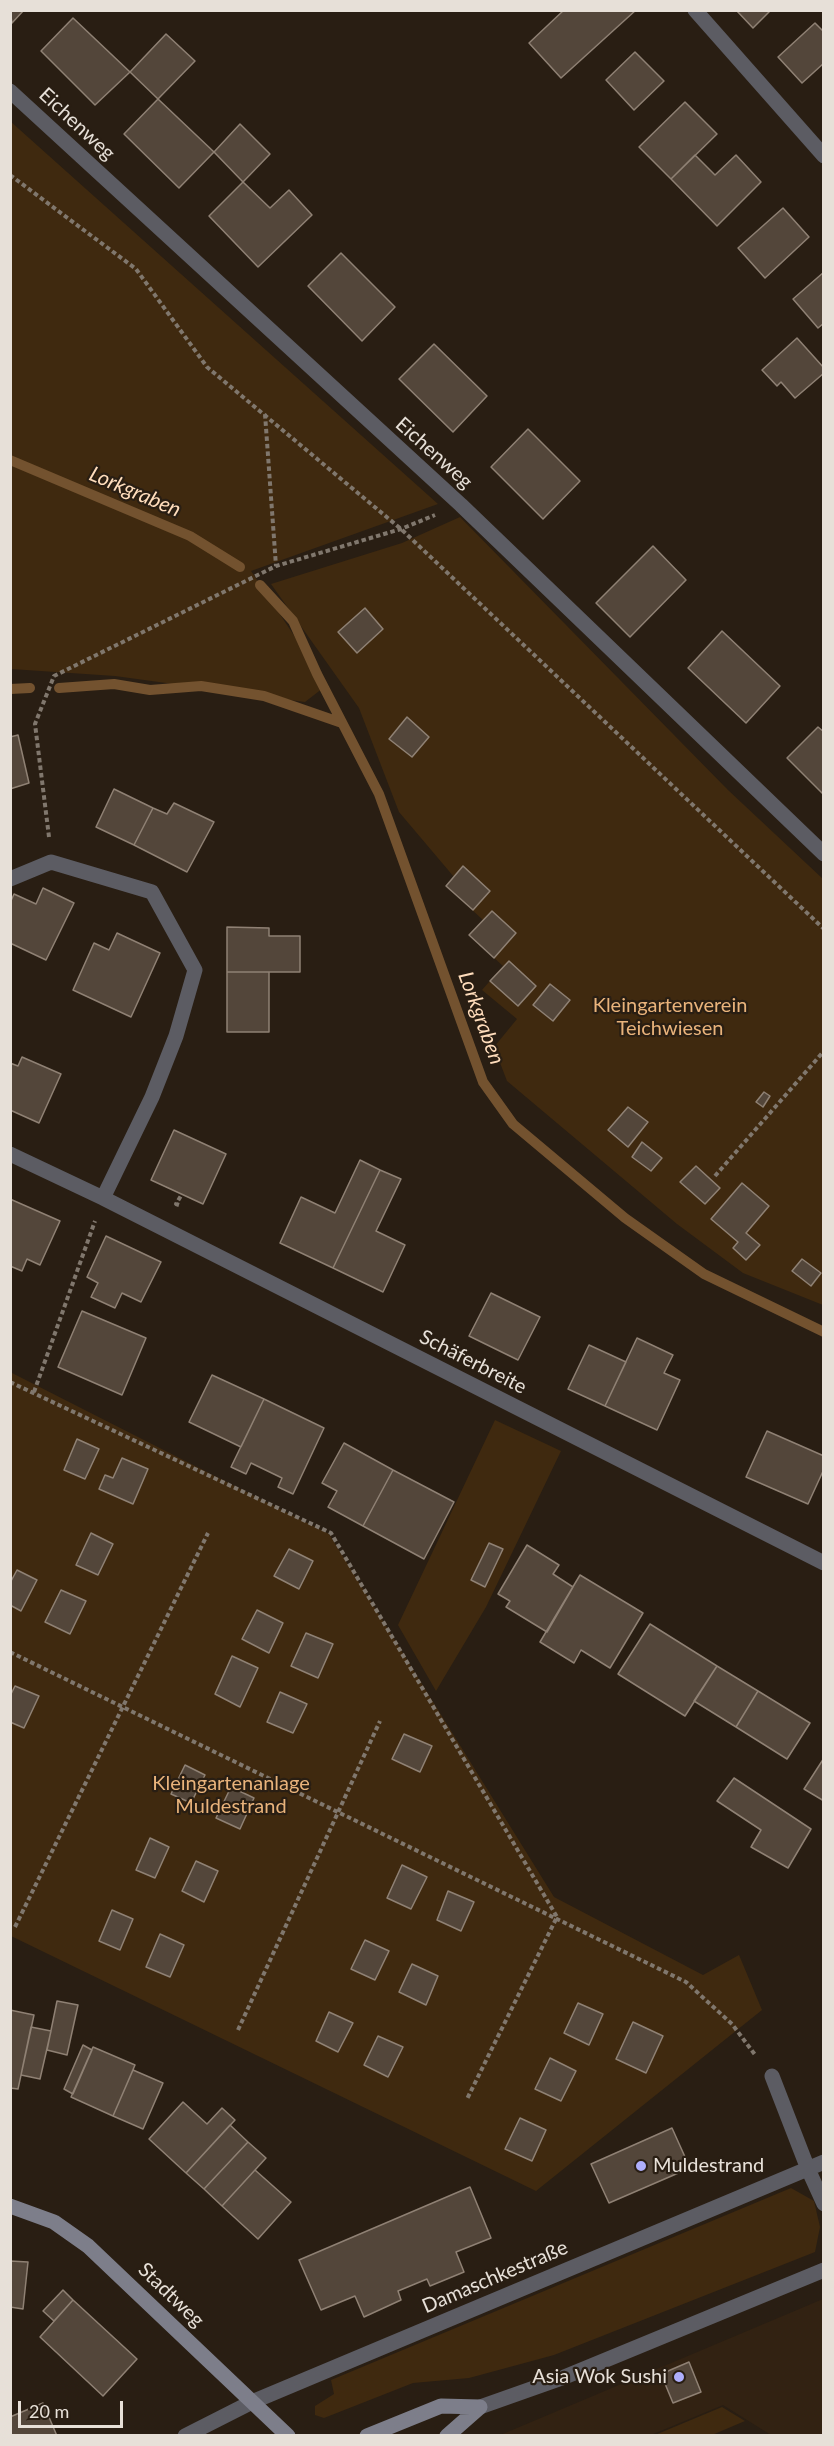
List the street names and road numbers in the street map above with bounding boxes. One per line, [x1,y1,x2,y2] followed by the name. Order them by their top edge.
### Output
[34,83,120,165] street label: Eichenweg
[391,412,477,494] street label: Eichenweg
[415,1325,531,1399] street label: Schäferbreite
[419,2236,571,2318] street label: Damaschkestraße
[133,2258,209,2332] street label: Stadtweg

